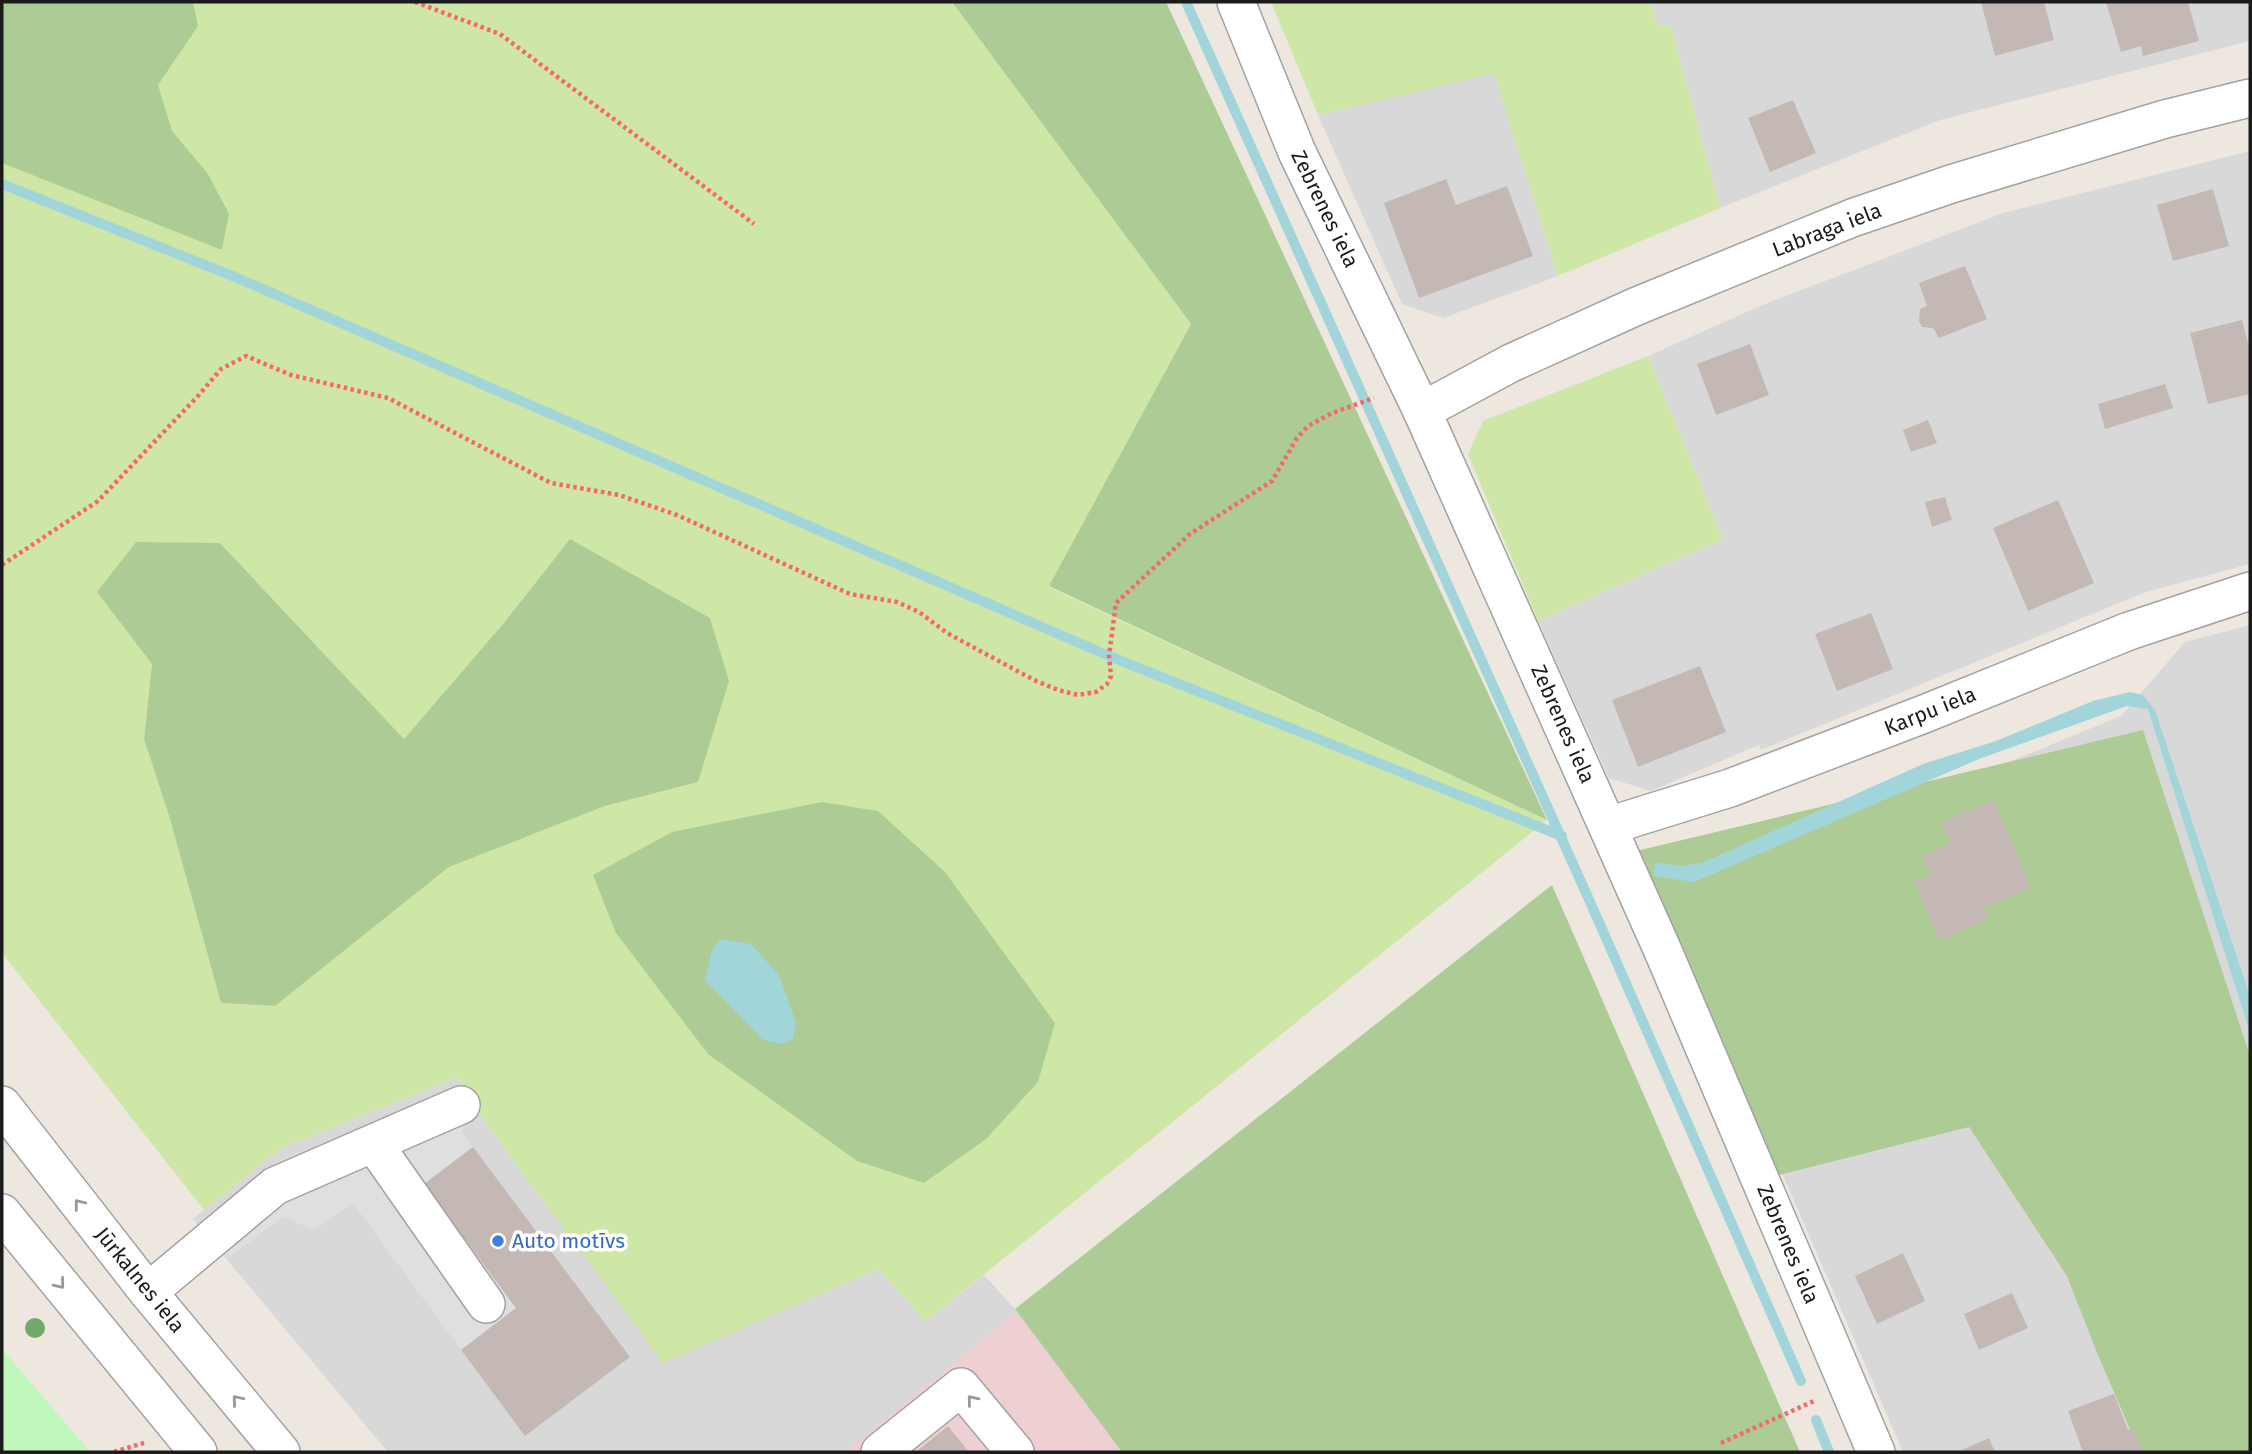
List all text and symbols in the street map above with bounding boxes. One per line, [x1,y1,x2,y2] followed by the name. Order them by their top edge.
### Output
[1285,146,1365,272] street label: Zebrenes iela
[1769,197,1885,263] street label: Labraga iela
[1525,661,1601,787] street label: Zebrenes iela
[1880,681,1980,741] street label: Karpu iela
[1751,1180,1825,1308] street label: Zebrenes iela
[74,1199,87,1212] one-way arrow
[89,1222,191,1338] street label: Jūrkalnes iela
[512,1228,625,1254] place label: Auto motīvs
[490,1233,506,1249] marker: Auto motīvs
[52,1277,65,1289] one-way arrow
[233,1395,246,1407] one-way arrow
[968,1395,980,1408] one-way arrow

